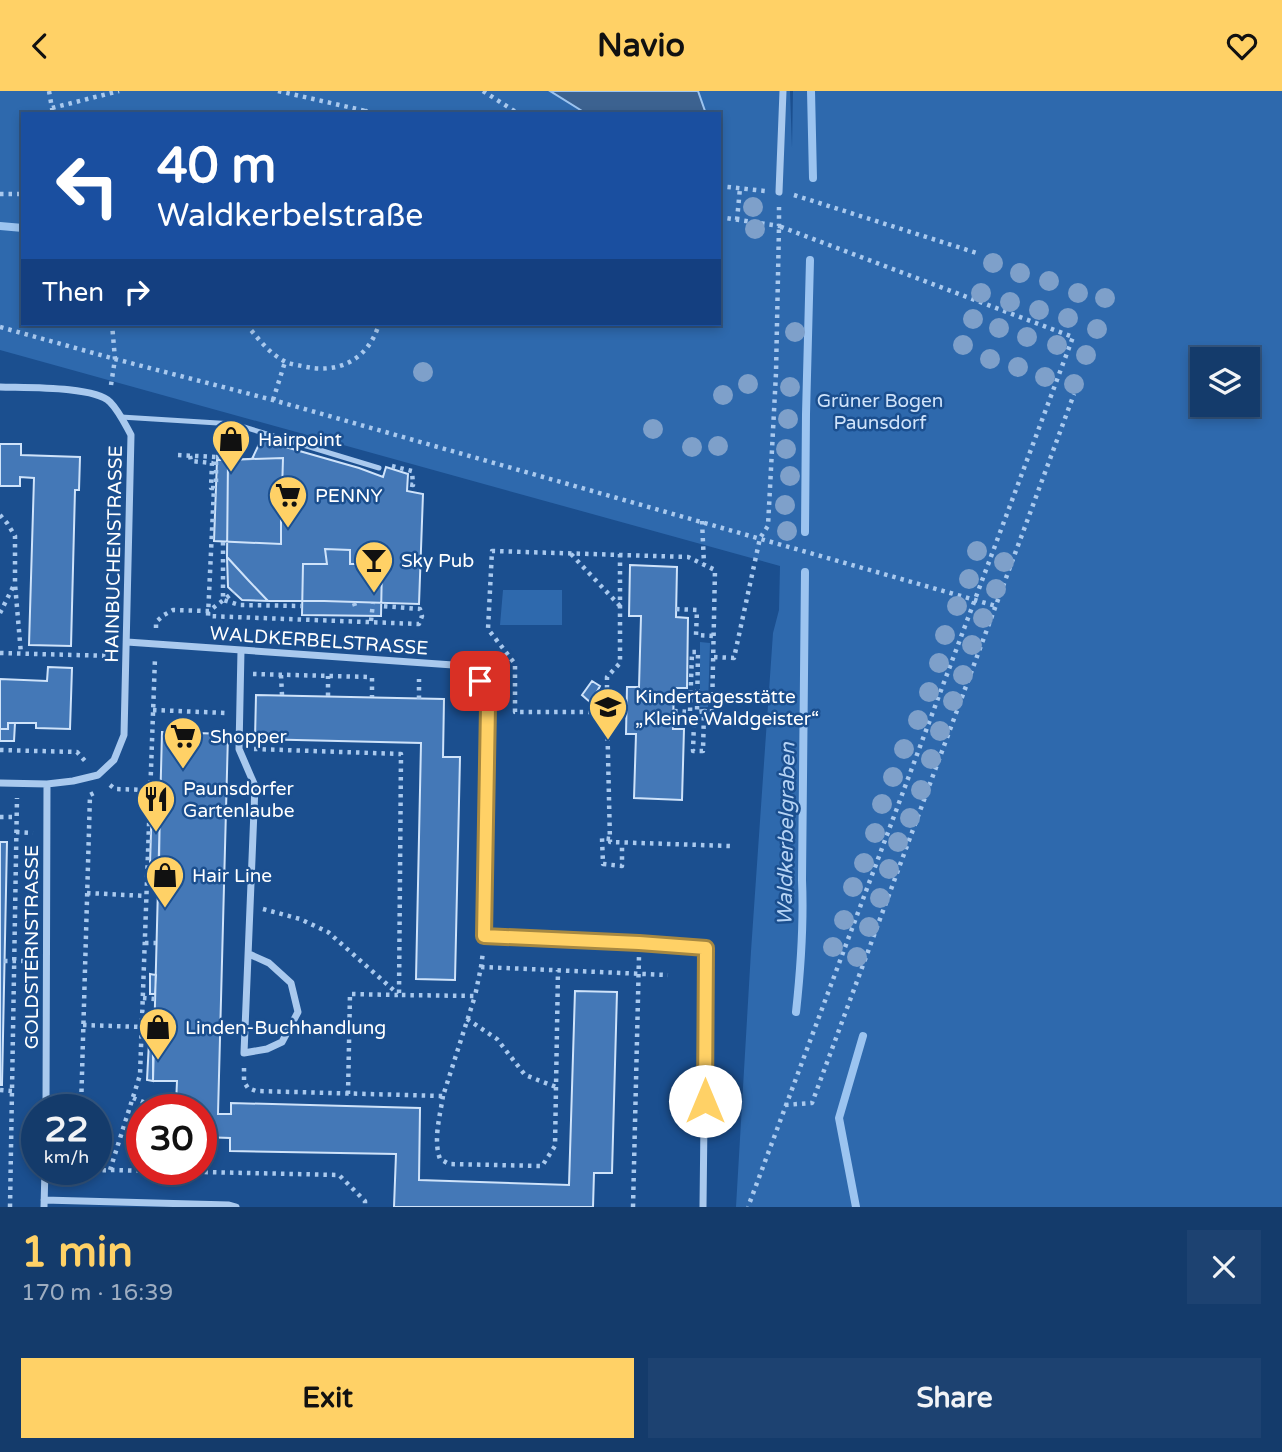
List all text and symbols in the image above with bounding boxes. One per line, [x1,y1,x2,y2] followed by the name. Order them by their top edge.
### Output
[21,27,59,65] icon: back
[597,27,685,65] text: Navio
[1223,27,1261,65] icon: heart
[157,137,276,196] text: 40 m
[42,140,133,231] icon: left
[157,197,423,235] text: Waldkerbelstraße
[118,273,156,311] icon: right
[42,277,104,308] text: Then
[1190,347,1260,417] map controls
[1190,347,1260,417] button: layers
[817,390,943,434] park label: Grüner Bogen Paunsdorf
[210,418,252,473] shop icon: Hairpoint
[258,429,342,451] place label: Hairpoint
[101,445,127,663] street label: HAINBUCHENSTRASSE
[267,474,309,529] supermarket icon: PENNY
[315,485,383,507] place label: PENNY
[353,539,395,594] bar icon: Sky Pub
[401,550,474,572] place label: Sky Pub
[209,622,429,660] street label: WALDKERBELSTRASSE
[450,651,510,711] pin
[461,662,499,700] icon: arrive
[587,686,629,741] school or university icon: Kindertagesstätte „Kleine Waldgeister“
[635,686,819,730] place label: Kindertagesstätte „Kleine Waldgeister“
[162,715,204,770] supermarket icon: Shopper
[210,726,287,748] place label: Shopper
[772,741,801,926] water label: Waldkerbelgraben
[135,778,177,833] restaurant icon: Paunsdorfer Gartenlaube
[183,778,294,822] place label: Paunsdorfer Gartenlaube
[21,845,43,1049] street label: GOLDSTERNSTRASSE
[144,854,186,909] shop icon: Hair Line
[192,865,272,887] place label: Hair Line
[137,1006,179,1061] shop icon: Linden-Buchhandlung
[185,1017,386,1039] place label: Linden-Buchhandlung
[668,1064,742,1138] position arrow
[126,1094,217,1185] speed limit sign: 30
[45,1109,88,1151] text: 22
[44,1146,89,1168] text: km/h
[21,1227,133,1278] text: 1 min
[1187,1230,1261,1304] button: close
[21,1279,173,1307] text: 170 m · 16:39
[21,1358,634,1438] button: Exit
[648,1358,1261,1438] button: Share

